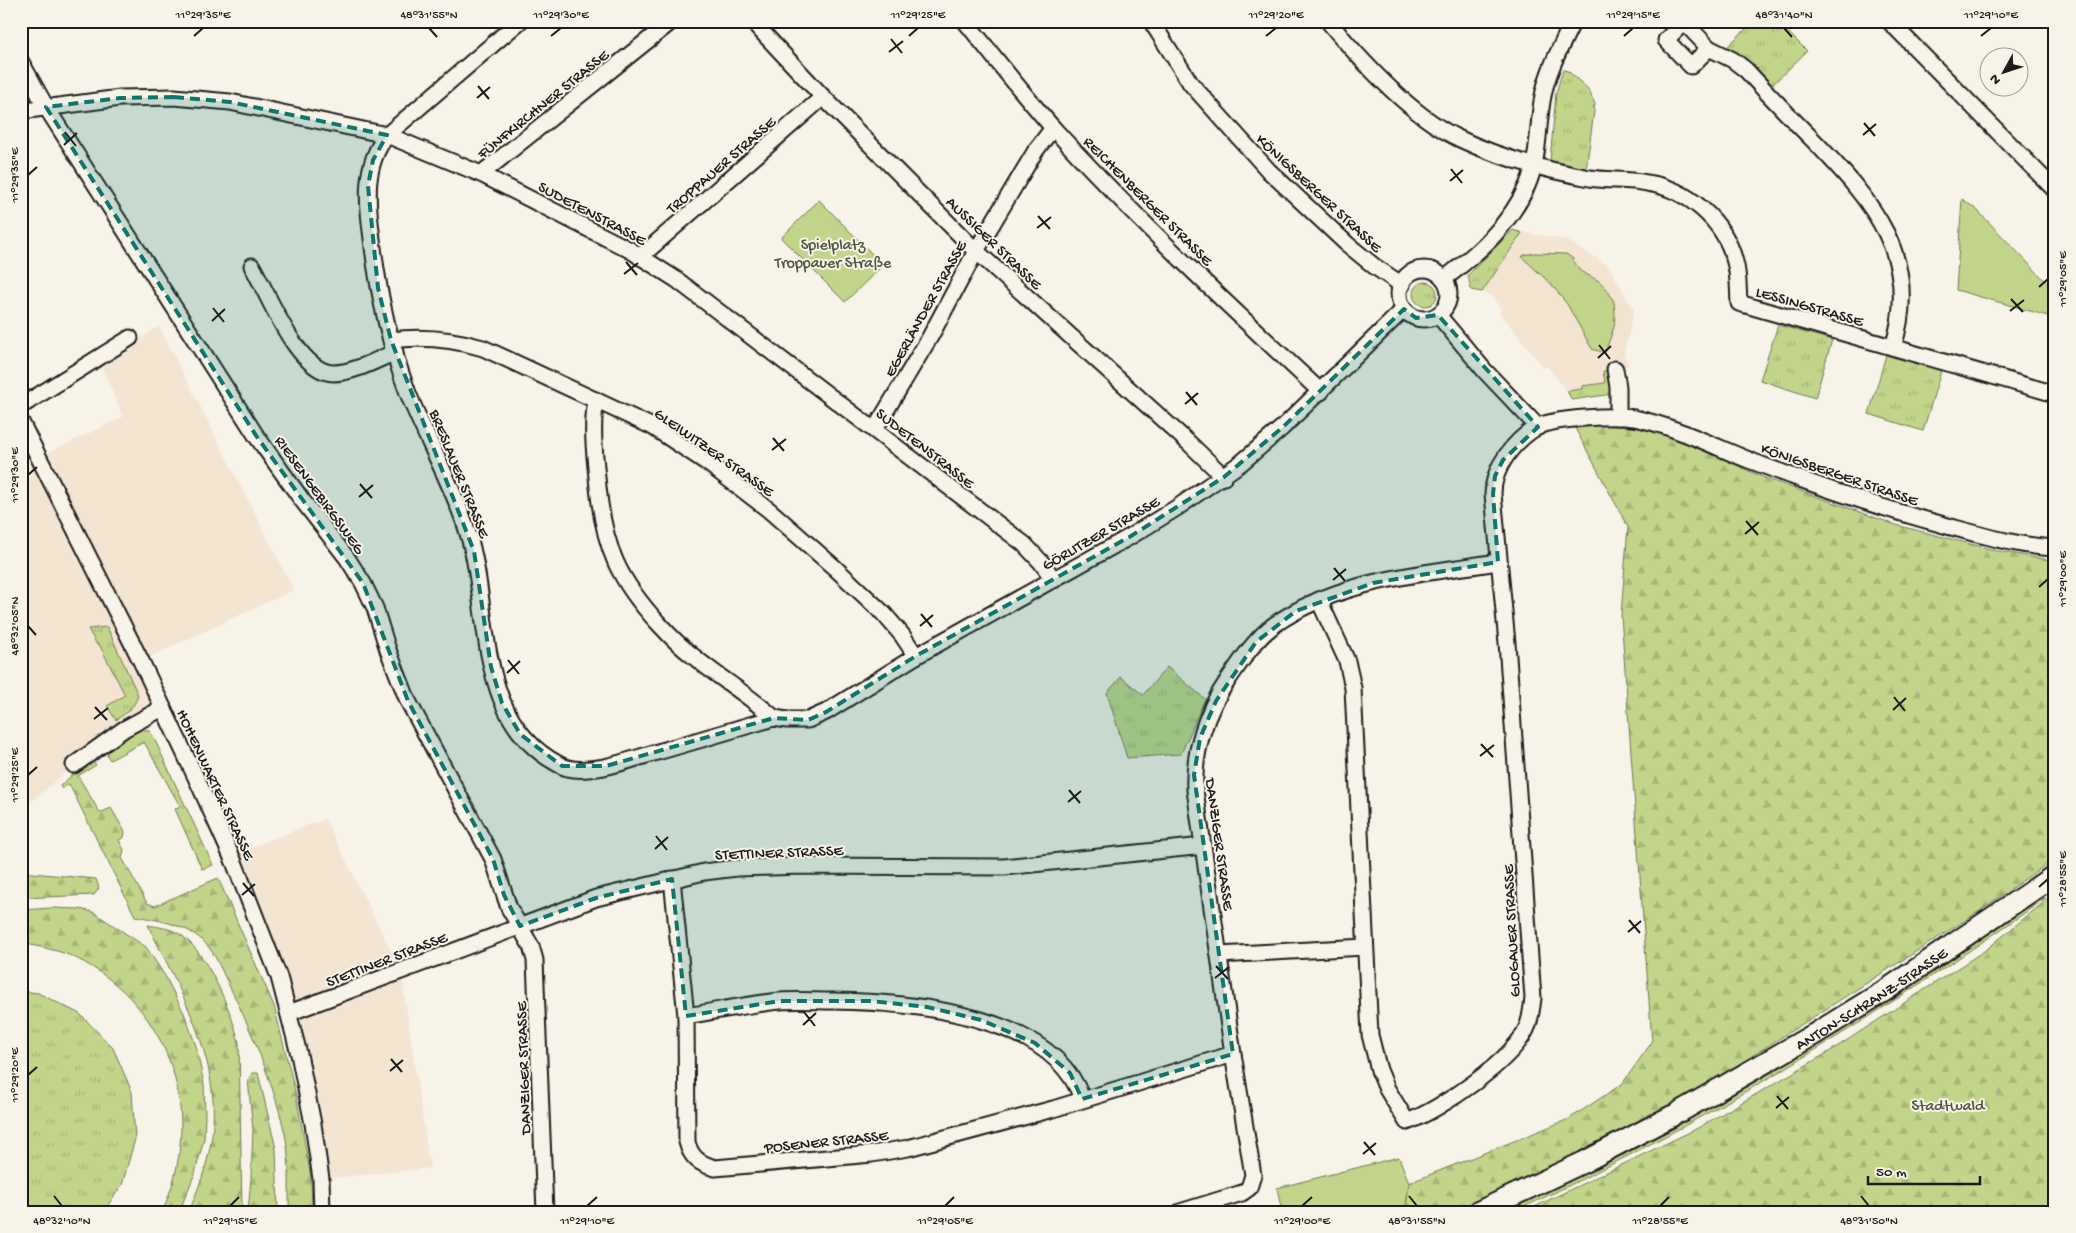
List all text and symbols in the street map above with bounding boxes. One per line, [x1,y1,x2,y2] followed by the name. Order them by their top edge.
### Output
[174,9,231,23] text: 11°29'35"E
[400,9,458,23] text: 48°31'55"N
[532,9,589,23] text: 11°29'30"E
[890,9,946,23] text: 11°29'25"E
[1247,9,1304,23] text: 11°29'20"E
[1605,9,1660,23] text: 11°29'15"E
[1755,9,1813,23] text: 48°31'40"N
[1963,9,2019,23] text: 11°29'10"E
[474,46,615,165] street label: FÜNFKIRCHNER STRASSE
[1978,48,2028,98] north arrow
[1987,70,2005,88] text: N
[663,113,782,220] street label: TROPPAUER STRASSE
[1251,131,1385,259] street label: KÖNIGSBERGER STRASSE
[1078,134,1216,272] street label: REICHENBERGER STRASSE
[9,147,23,204] text: 11°29'35"E
[534,179,650,252] street label: SUDETENSTRASSE
[941,194,1045,296] street label: AUSSIGER STRASSE
[774,237,892,274] park label: Spielplatz Troppauer Straße
[882,237,973,381] street label: EGERLÄNDER STRASSE
[2057,251,2071,308] text: 11°29'05"E
[1753,284,1866,333] street label: LESSINGSTRASSE
[649,405,777,503] street label: GLEIWITZER STRASSE
[871,405,978,495] street label: SUDETENSTRASSE
[423,406,493,542] street label: BRESLAUER STRASSE
[269,433,368,560] street label: RIESENGEBIRGSWEG
[1758,440,1921,513] street label: KÖNIGSBERGER STRASSE
[9,447,23,504] text: 11°29'30"E
[1040,493,1165,576] street label: GÖRLITZER STRASSE
[2057,550,2071,608] text: 11°29'00"E
[9,596,23,655] text: 48°32'05"N
[171,707,258,865] street label: HOHENWARTER STRASSE
[9,747,23,803] text: 11°29'25"E
[1199,776,1236,913] street label: DANZIGER STRASSE
[715,843,845,866] street label: STETTINER STRASSE
[2057,851,2071,908] text: 11°28'55"E
[1500,863,1526,998] street label: GLOGAUER STRASSE
[324,929,452,993] street label: STETTINER STRASSE
[1793,944,1953,1056] street label: ANTON-SCHRANZ-STRASSE
[514,1000,537,1136] street label: DANZIGER STRASSE
[9,1047,23,1104] text: 11°29'20"E
[1912,1098,1986,1117] park label: Stadtwald
[762,1127,890,1160] street label: POSENER STRASSE
[1868,1153,1981,1185] scale bar
[1876,1164,1907,1182] text: 50 m
[33,1215,91,1229] text: 48°32'10"N
[202,1215,257,1229] text: 11°29'15"E
[559,1215,615,1229] text: 11°29'10"E
[916,1215,973,1229] text: 11°29'05"E
[1273,1215,1331,1229] text: 11°29'00"E
[1388,1215,1446,1229] text: 48°31'55"N
[1631,1215,1688,1229] text: 11°28'55"E
[1840,1215,1898,1229] text: 48°31'50"N

